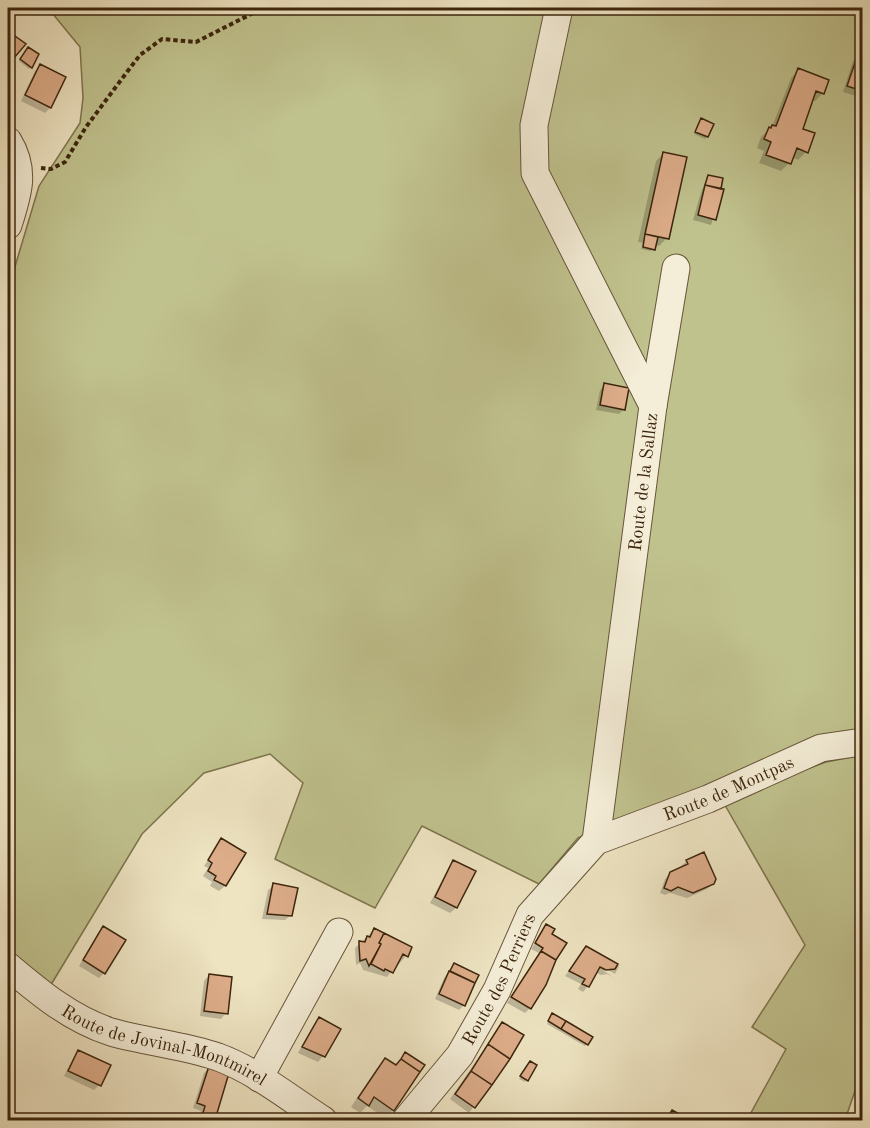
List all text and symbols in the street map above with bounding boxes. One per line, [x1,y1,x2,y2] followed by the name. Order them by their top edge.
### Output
[627,412,661,552] street label: Route de la Sallaz
[661,753,797,825] street label: Route de Montpas
[460,911,540,1048] street label: Route des Perriers
[58,1002,269,1090] street label: Route de Jovinal-Montmirel

